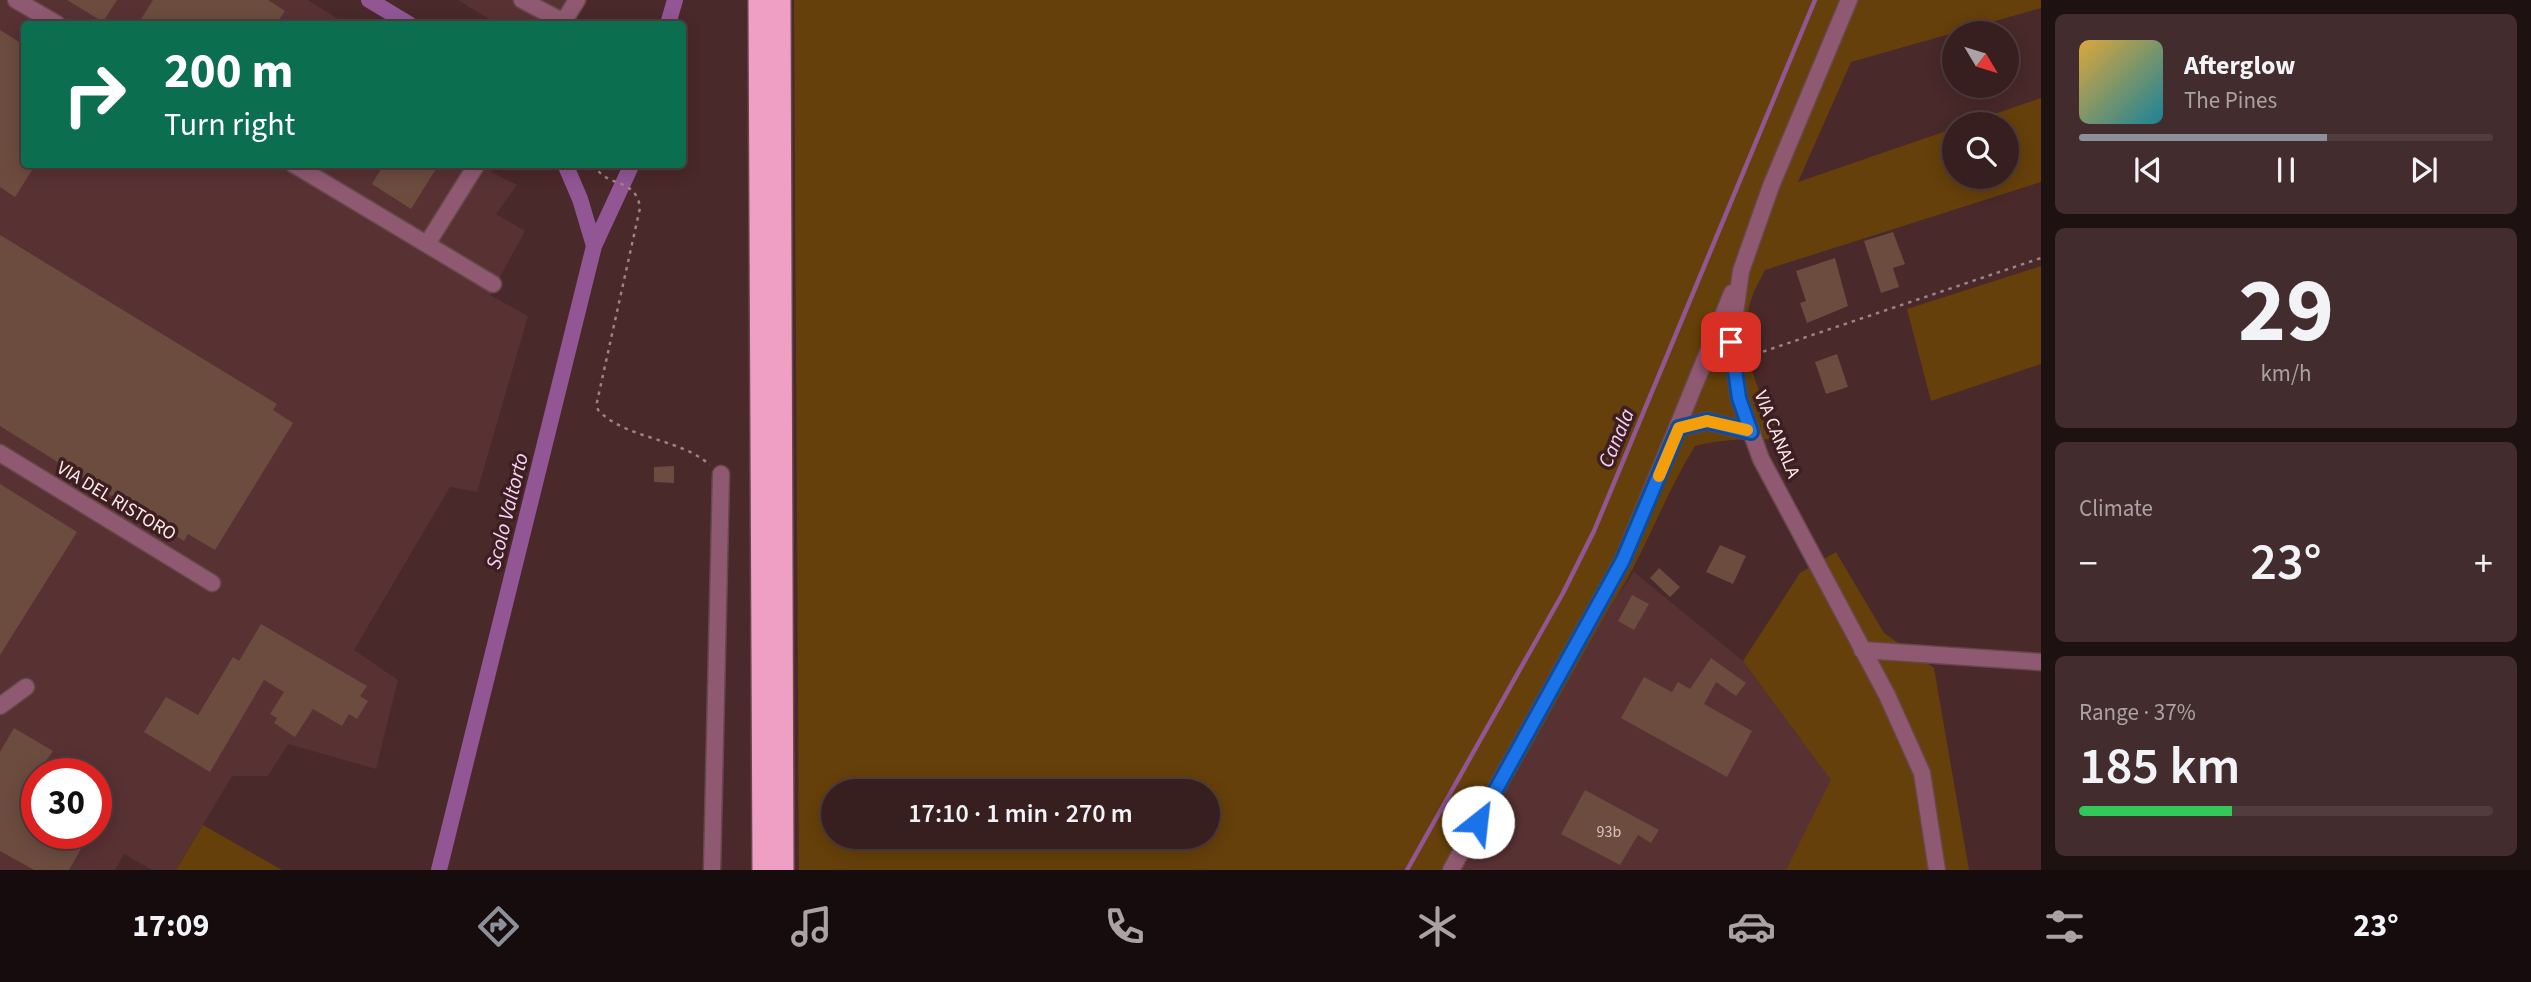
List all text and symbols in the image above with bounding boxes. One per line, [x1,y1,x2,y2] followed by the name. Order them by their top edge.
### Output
[1942,21,2020,98] north arrow
[1942,21,2019,189] map controls
[164,37,293,107] text: 200 m
[2184,47,2295,84] text: Afterglow
[49,49,140,140] icon: right
[2184,84,2277,117] text: The Pines
[164,102,295,148] text: Turn right
[1942,112,2019,189] button: search
[2129,151,2167,189] icon: previous
[2267,151,2305,189] icon: pause
[2405,151,2443,189] icon: next
[2238,247,2334,376] text: 29
[1701,312,1761,372] pin
[1712,323,1750,361] icon: arrive
[2260,357,2312,390] text: km/h
[1747,387,1807,483] street label: VIA CANALA
[1590,404,1642,472] water label: Canala
[478,450,536,572] water label: Scolo Valtorto
[51,455,181,548] street label: VIA DEL RISTORO
[2079,492,2153,525] text: Climate
[2250,526,2322,600] text: 23°
[2079,537,2098,591] text: −
[2474,537,2493,591] text: +
[2079,696,2196,729] text: Range · 37%
[2079,730,2240,804] text: 185 km
[21,758,112,849] speed limit sign: 30
[1441,785,1515,859] position arrow
[908,795,1133,832] text: 17:10 · 1 min · 270 m
[1597,821,1622,843] house number: 93b
[474,902,523,951] icon: directions
[787,902,836,951] icon: music
[1100,902,1149,951] icon: phone
[1413,902,1462,951] icon: climate
[1727,902,1776,951] icon: car
[2040,902,2089,951] icon: filters
[132,903,209,949] text: 17:09
[2353,903,2399,949] text: 23°

